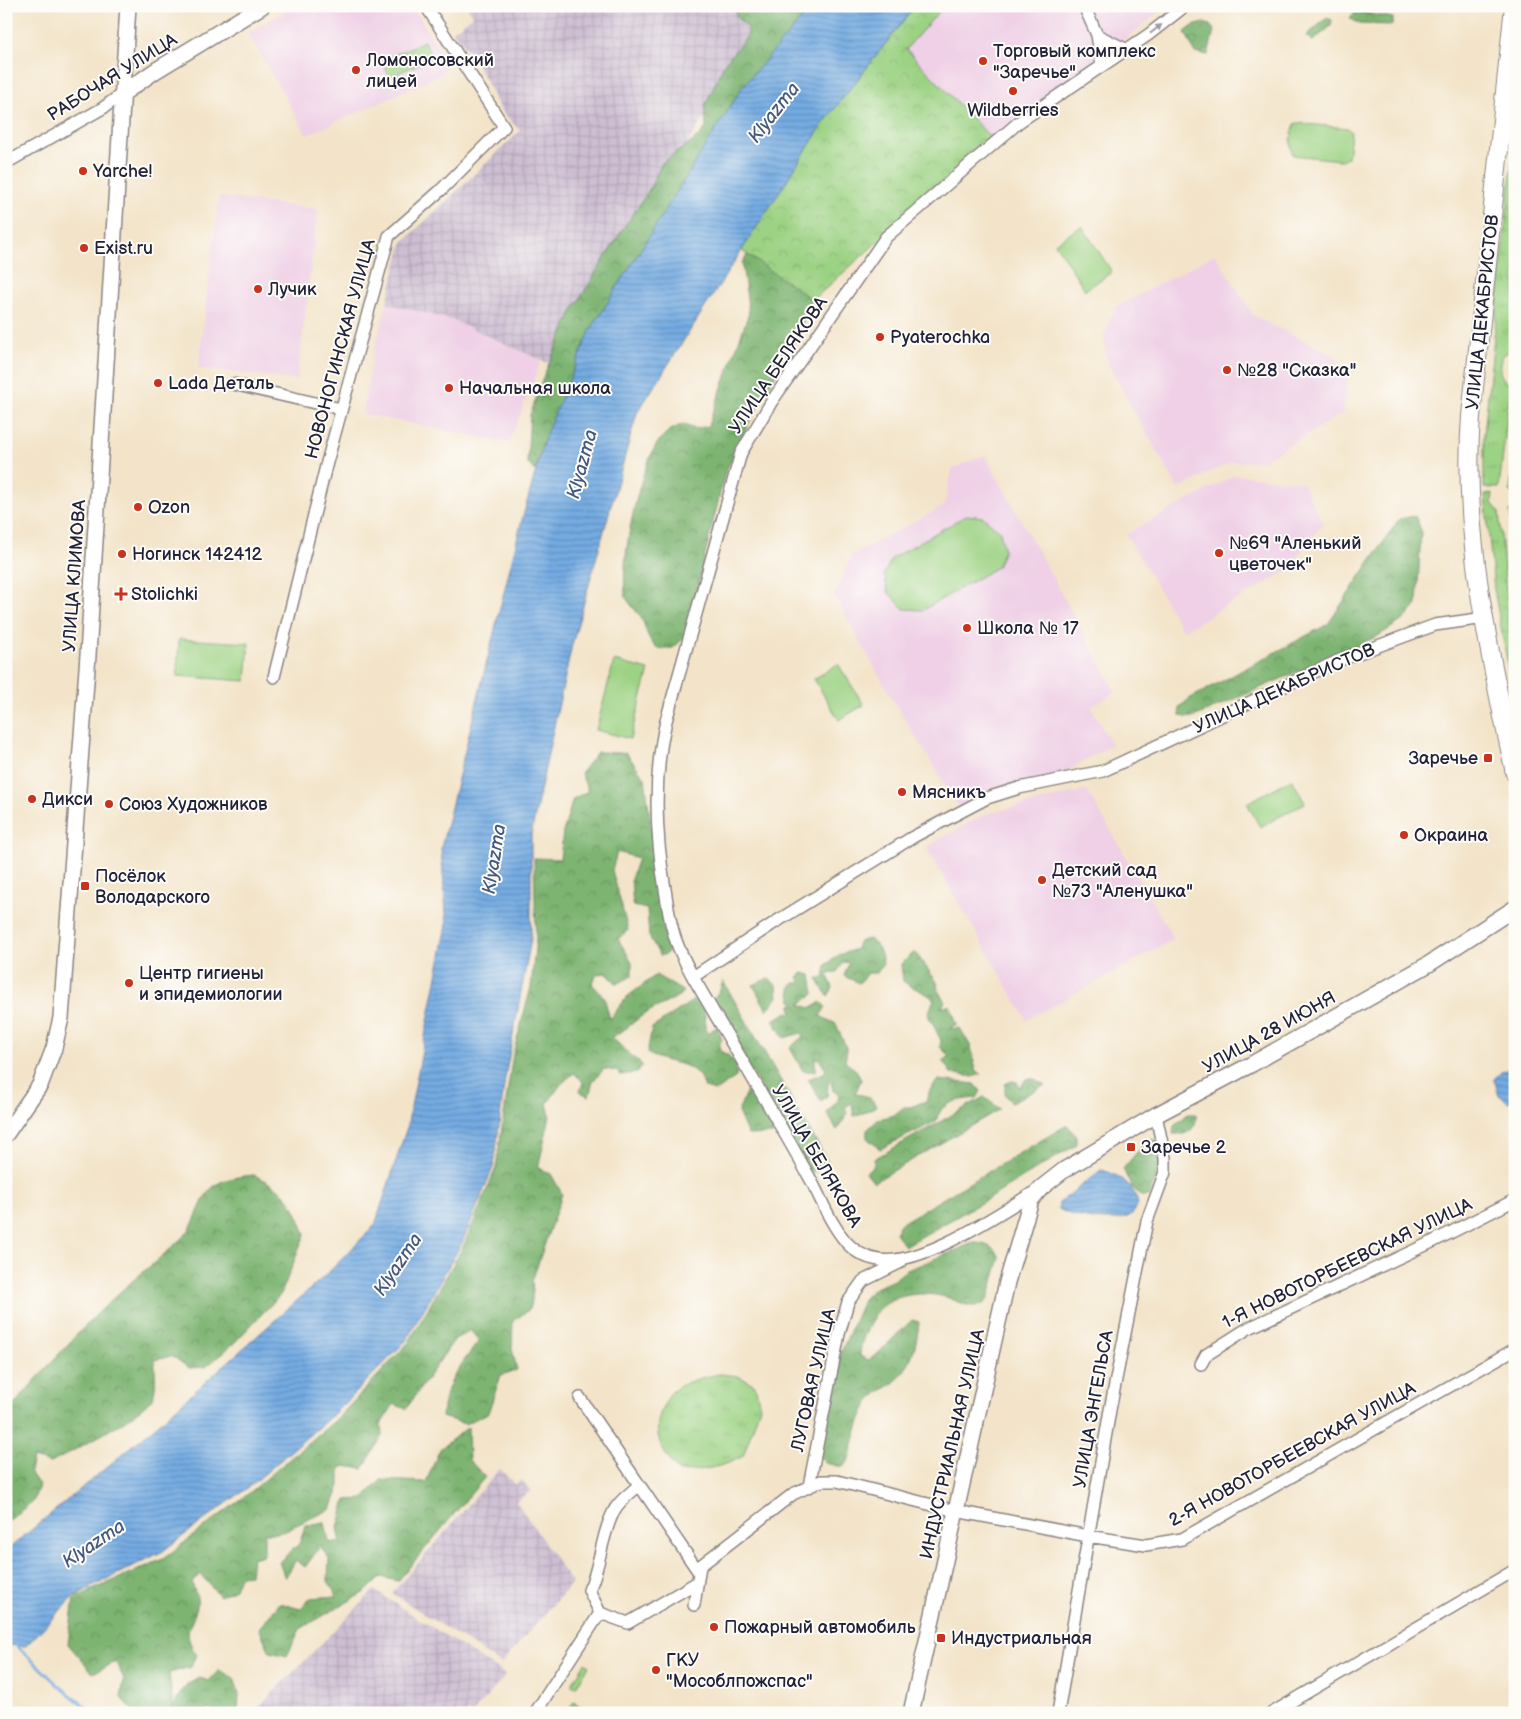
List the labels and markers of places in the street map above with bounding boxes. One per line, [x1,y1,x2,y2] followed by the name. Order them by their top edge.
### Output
[993,41,1156,83] place label: Торговый комплекс "Заречье"
[365,50,494,92] place label: Ломоносовский лицей
[977,55,989,67] marker: Торговый комплекс "Заречье"
[350,64,362,76] marker: Ломоносовский лицей
[1007,85,1019,97] marker: Wildberries
[967,100,1059,121] place label: Wildberries
[92,161,152,182] place label: Yarche!
[77,165,89,177] marker: Yarche!
[94,238,153,259] place label: Exist.ru
[78,242,90,254] marker: Exist.ru
[267,279,317,300] place label: Лучик
[252,283,264,295] marker: Лучик
[890,327,990,348] place label: Pyaterochka
[874,331,886,343] marker: Pyaterochka
[1237,360,1356,381] place label: №28 "Сказка"
[1221,364,1233,376] marker: №28 "Сказка"
[168,373,274,394] place label: Lada Деталь
[152,377,164,389] marker: Lada Деталь
[459,378,611,399] place label: Начальная школа
[443,382,455,394] marker: Начальная школа
[148,497,190,518] place label: Ozon
[132,501,144,513] marker: Ozon
[1229,533,1361,575] place label: №69 "Аленький цветочек"
[132,544,263,565] place label: Ногинск 142412
[1213,547,1225,559] marker: №69 "Аленький цветочек"
[116,548,128,560] marker: Ногинск 142412
[131,584,198,605] place label: Stolichki
[115,588,127,600] marker: Stolichki
[977,618,1079,639] place label: Школа № 17
[961,622,973,634] marker: Школа № 17
[1408,748,1478,769] place label: Заречье
[1482,752,1494,764] marker: Заречье
[912,782,986,803] place label: Мясникъ
[896,786,908,798] marker: Мясникъ
[42,789,93,810] place label: Дикси
[26,793,38,805] marker: Дикси
[119,794,268,815] place label: Союз Художников
[103,798,115,810] marker: Союз Художников
[1414,825,1489,846] place label: Окраина
[1398,829,1410,841] marker: Окраина
[1052,860,1193,902] place label: Детский сад №73 "Аленушка"
[95,866,210,908] place label: Посёлок Володарского
[1036,874,1048,886] marker: Детский сад №73 "Аленушка"
[79,880,91,892] marker: Посёлок Володарского
[139,963,283,1005] place label: Центр гигиены и эпидемиологии
[123,977,135,989] marker: Центр гигиены и эпидемиологии
[1141,1137,1226,1158] place label: Заречье 2
[1125,1141,1137,1153] marker: Заречье 2
[724,1617,916,1638] place label: Пожарный автомобиль
[708,1621,720,1633] marker: Пожарный автомобиль
[951,1628,1092,1649] place label: Индустриальная
[935,1632,947,1644] marker: Индустриальная
[666,1650,813,1692] place label: ГКУ "Мособлпожспас"
[650,1664,662,1676] marker: ГКУ "Мособлпожспас"

